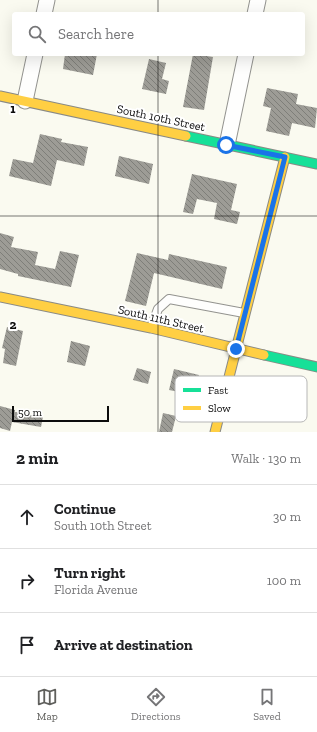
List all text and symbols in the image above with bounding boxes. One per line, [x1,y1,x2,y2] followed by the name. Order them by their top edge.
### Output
[12,12,305,56] search box
[26,23,48,45] icon: search
[58,25,134,43] text: Search here
[10,101,16,116] text: 1
[116,102,207,134] street label: South 10th Street
[217,136,235,154] route start
[117,302,206,336] street label: South 11th Street
[10,317,17,332] text: 2
[227,340,245,358] route end
[175,376,307,422] legend
[208,384,229,397] text: Fast
[208,402,231,415] text: Slow
[12,404,109,423] scale bar
[18,406,42,419] text: 50 m
[16,448,58,468] text: 2 min
[231,451,301,466] text: Walk · 130 m
[54,500,116,518] text: Continue
[16,506,38,528] icon: ahead
[273,509,301,524] text: 30 m
[54,518,152,533] text: South 10th Street
[54,564,125,582] text: Turn right
[16,570,38,592] icon: right
[267,573,301,588] text: 100 m
[54,582,138,597] text: Florida Avenue
[16,634,38,656] icon: arrive
[54,636,193,654] text: Arrive at destination
[36,686,58,723] tab: Map
[131,686,181,723] tab: Directions
[253,686,281,723] tab: Saved

